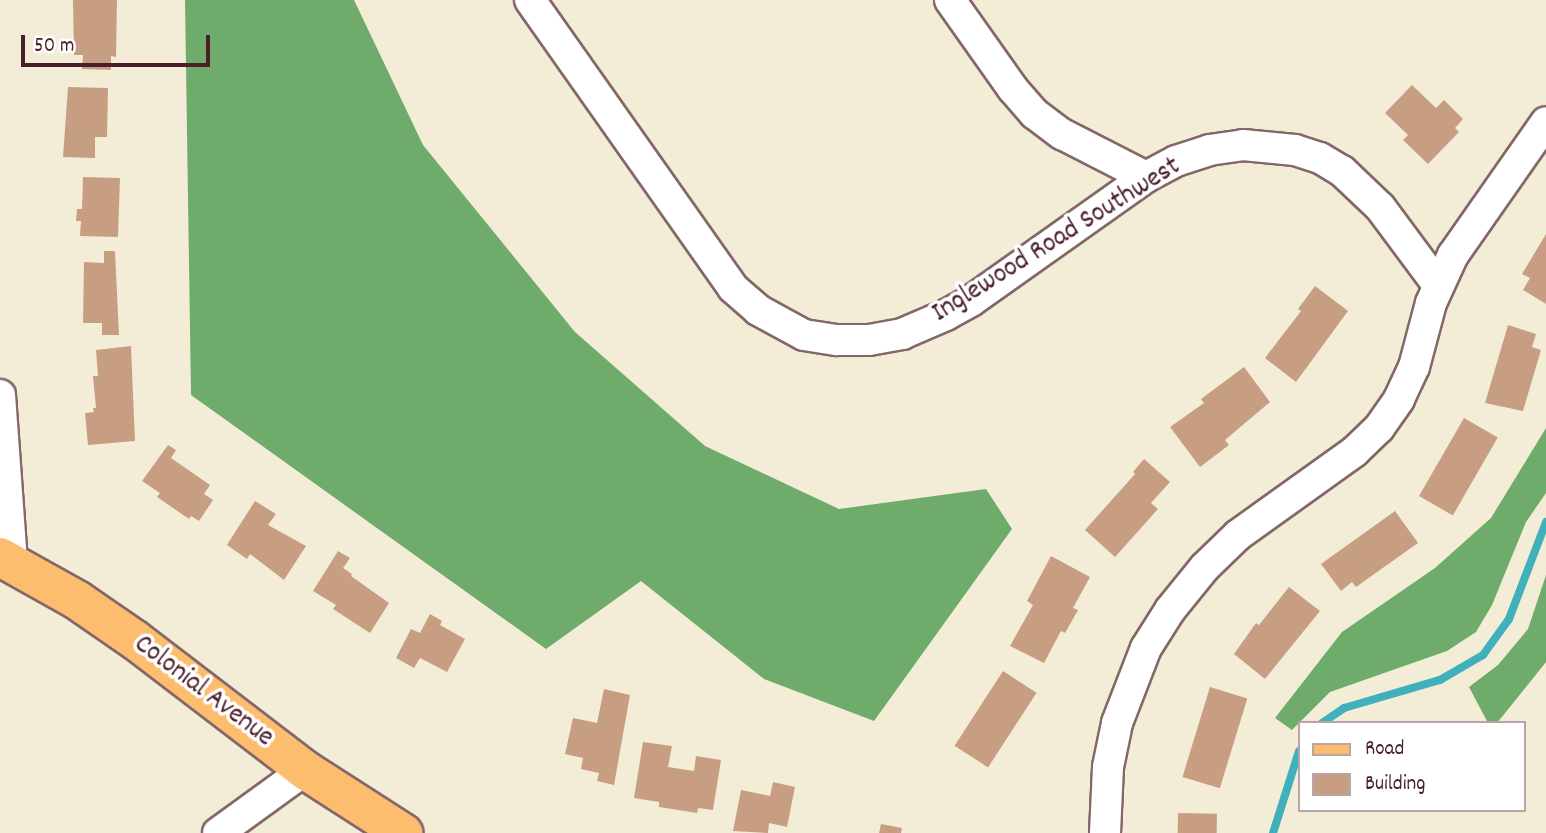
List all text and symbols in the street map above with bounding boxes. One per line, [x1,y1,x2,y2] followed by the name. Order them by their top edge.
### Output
[24,21,214,65] scale bar
[34,32,74,62] text: 50 m
[927,151,1187,331] street label: Inglewood Road Southwest
[126,629,280,755] street label: Colonial Avenue
[1298,721,1525,812] legend
[1365,735,1404,765] text: Road
[1365,770,1425,800] text: Building

